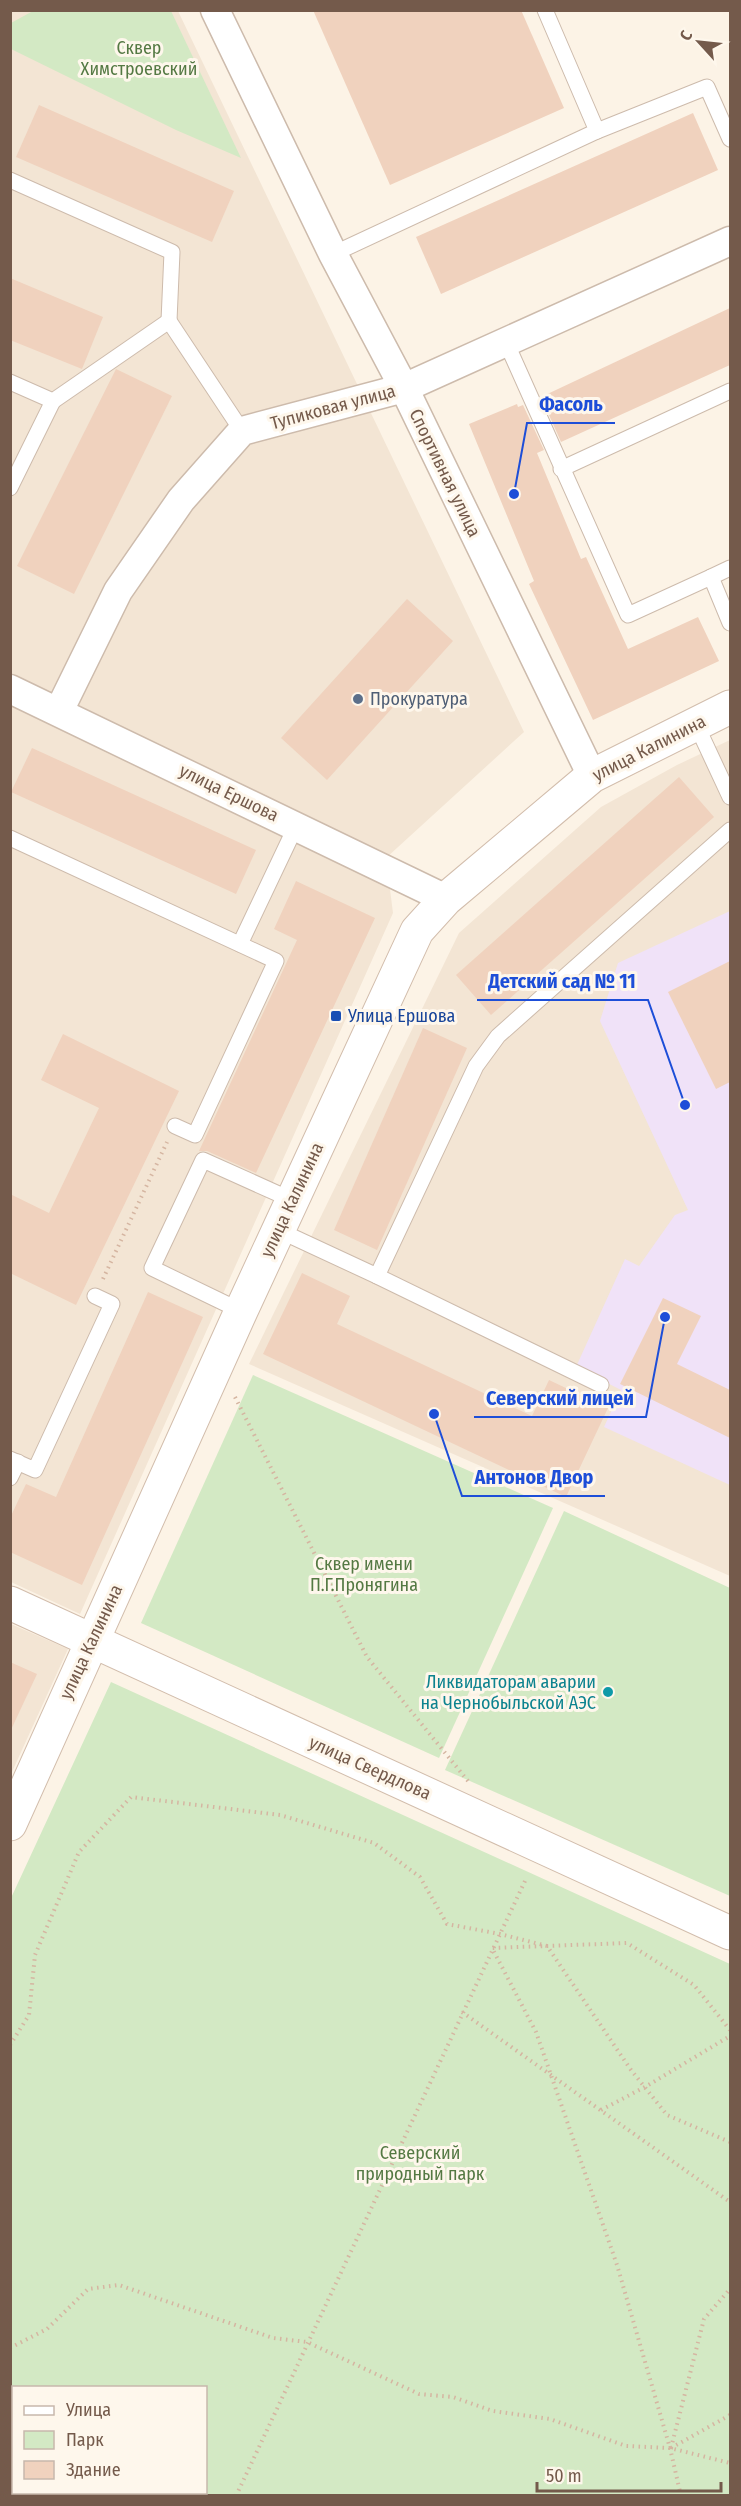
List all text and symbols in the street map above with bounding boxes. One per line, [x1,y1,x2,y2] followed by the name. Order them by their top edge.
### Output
[669,12,729,72] north arrow
[676,27,697,43] text: С
[81,37,197,80] park label: Сквер Химстроевский
[268,380,398,434] street label: Тупиковая улица
[527,385,615,423] callout: Фасоль
[539,392,603,416] text: Фасоль
[404,405,486,541] street label: Спортивная улица
[370,688,468,710] place label: Прокуратура
[351,692,365,706] marker: Прокуратура
[589,710,709,786] street label: улица Калинина
[176,760,282,826] street label: улица Ершова
[477,962,648,1000] callout: Детский сад № 11
[487,969,636,993] text: Детский сад № 11
[347,1005,456,1027] place label: Улица Ершова
[329,1009,343,1023] marker: Улица Ершова
[256,1139,328,1261] street label: улица Калинина
[474,1379,646,1417] callout: Северский лицей
[486,1386,634,1410] text: Северский лицей
[462,1458,605,1496] callout: Антонов Двор
[474,1465,594,1489] text: Антонов Двор
[310,1553,418,1596] park label: Сквер имени П.Г.Пронягина
[55,1581,127,1703] street label: улица Калинина
[420,1671,596,1714] place label: Ликвидаторам аварии на Чернобыльской АЭС
[601,1685,615,1699] marker: Ликвидаторам аварии на Чернобыльской АЭС
[306,1731,435,1805] street label: улица Свердлова
[356,2142,485,2185] park label: Северский природный парк
[12,2386,207,2494] legend
[65,2399,111,2421] text: Улица
[66,2429,104,2451] text: Парк
[537,2455,722,2493] scale bar
[66,2459,121,2481] text: Здание
[546,2465,582,2487] text: 50 m

